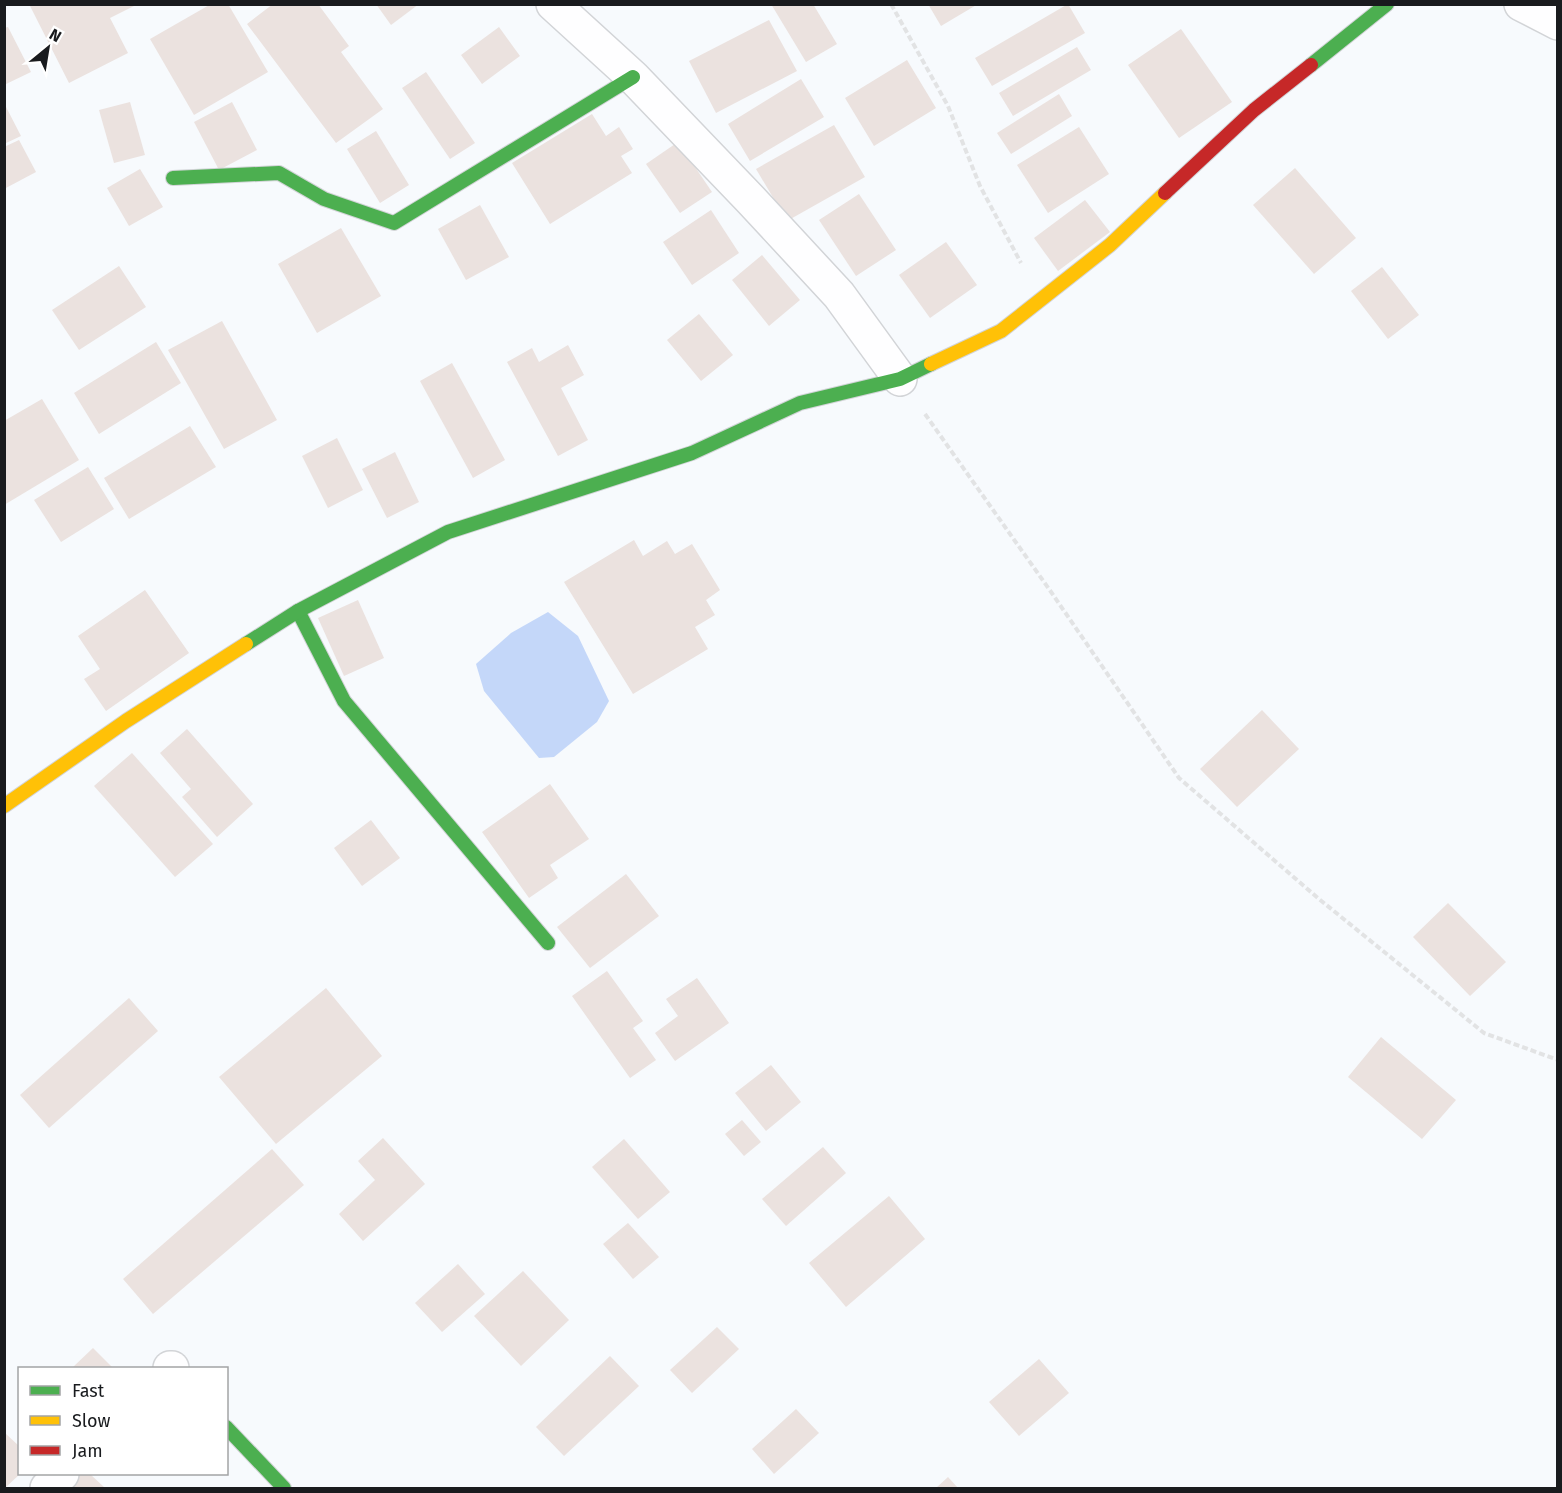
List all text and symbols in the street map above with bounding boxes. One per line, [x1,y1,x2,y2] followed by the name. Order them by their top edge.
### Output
[18,18,78,78] north arrow
[46,25,65,46] text: N
[18,1367,228,1475] legend
[72,1380,105,1402] text: Fast
[72,1410,111,1432] text: Slow
[72,1440,103,1462] text: Jam

